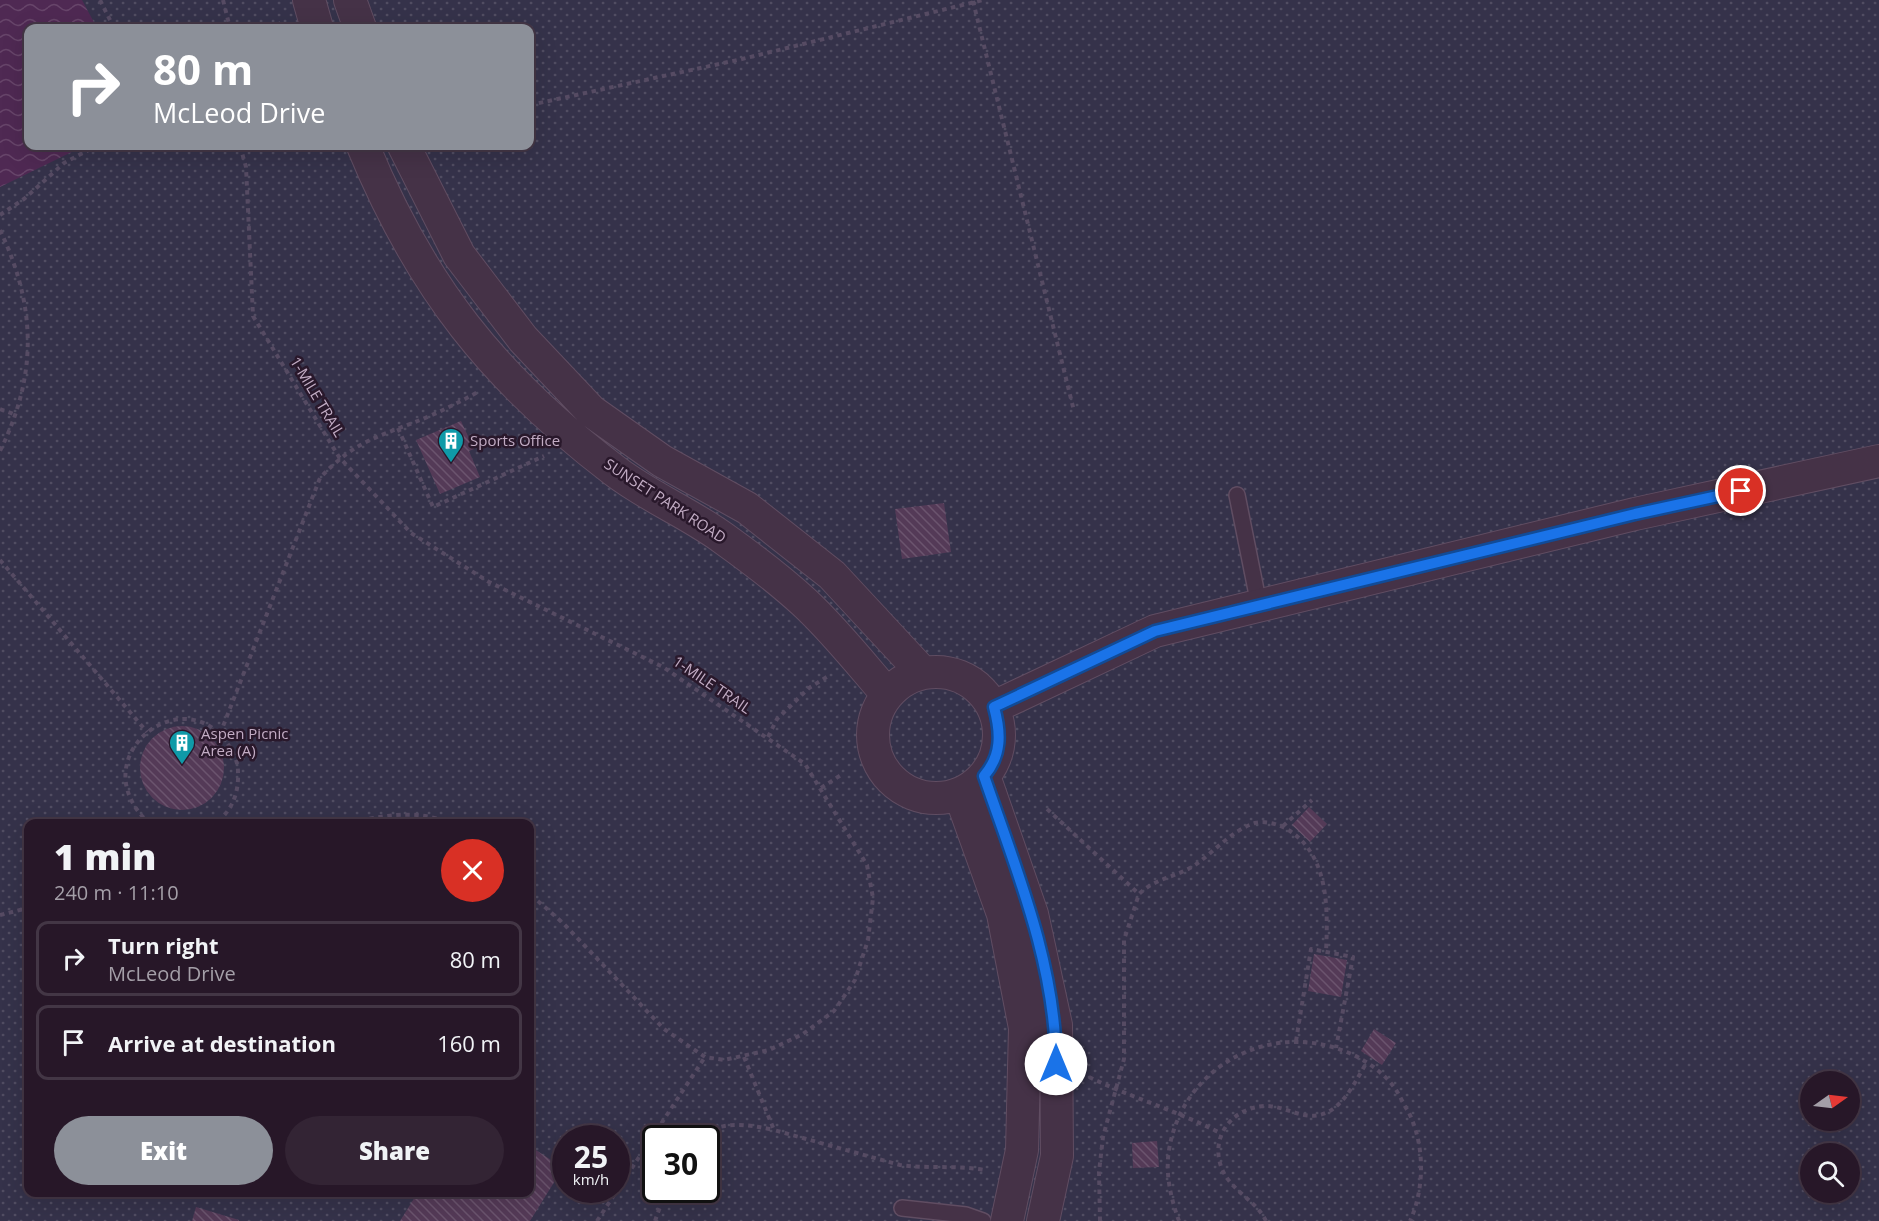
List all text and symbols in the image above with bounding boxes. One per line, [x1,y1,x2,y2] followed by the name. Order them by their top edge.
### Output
[153,40,253,97] text: 80 m
[54,48,132,126] icon: right
[153,94,325,131] text: McLeod Drive
[286,353,350,440] street label: 1-MILE TRAIL
[436,426,466,464] building icon: Sports Office
[470,430,560,450] place label: Sports Office
[601,453,730,547] street label: SUNSET PARK ROAD
[1715,465,1766,516] pin
[1724,474,1757,507] icon: arrive
[670,651,756,718] street label: 1-MILE TRAIL
[201,723,289,760] place label: Aspen Picnic Area (A)
[167,728,197,766] building icon: Aspen Picnic Area (A)
[54,832,156,881] text: 1 min
[441,839,504,902] button: close
[54,879,179,906] text: 240 m · 11:10
[108,930,219,960] text: Turn right
[57,942,90,975] icon: right
[450,944,501,974] text: 80 m
[108,960,236,987] text: McLeod Drive
[57,1026,90,1059] icon: arrive
[108,1028,336,1058] text: Arrive at destination
[437,1028,501,1058] text: 160 m
[1024,1032,1088,1096] position arrow
[1800,1071,1860,1131] north arrow
[1800,1071,1860,1203] map controls
[54,1116,273,1185] button: Exit
[285,1116,504,1185] button: Share
[642,1125,720,1203] speed limit sign: 30
[574,1136,608,1177] text: 25
[1800,1143,1860,1203] button: search
[573,1169,609,1189] text: km/h

